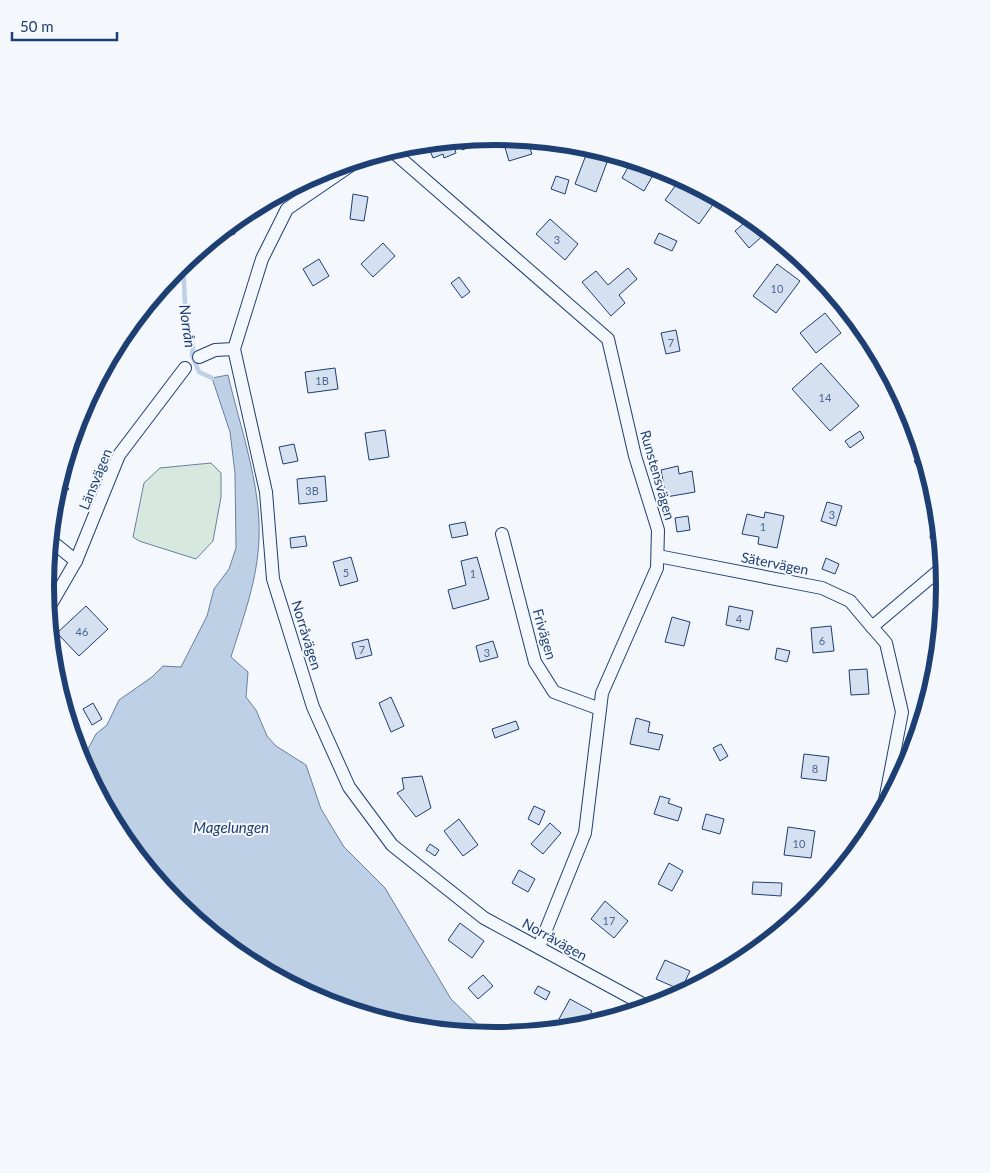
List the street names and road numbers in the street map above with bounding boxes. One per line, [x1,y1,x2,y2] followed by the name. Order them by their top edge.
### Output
[637,428,679,522] street label: Runstensvägen
[75,446,115,512] street label: Länsvägen
[740,548,810,578] street label: Sätervägen
[288,598,326,672] street label: Norråvägen
[530,607,560,661] street label: Frivägen
[520,914,590,964] street label: Norråvägen

